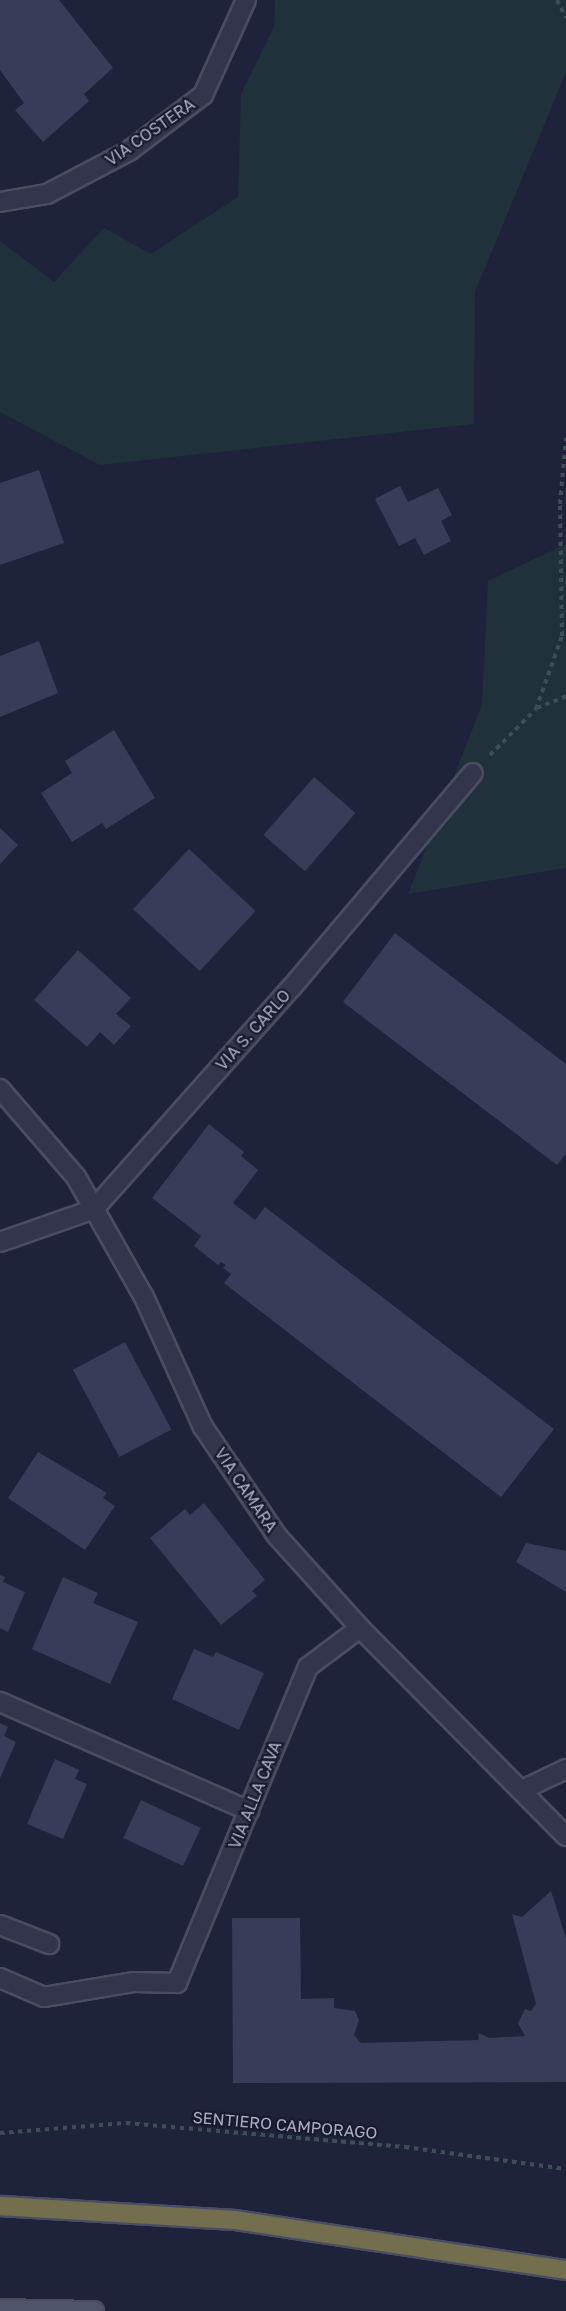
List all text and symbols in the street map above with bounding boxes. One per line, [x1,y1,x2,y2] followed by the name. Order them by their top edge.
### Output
[102,94,198,170] street label: VIA COSTERA
[212,986,294,1074] street label: VIA S. CARLO
[211,1444,281,1536] street label: VIA CAMARA
[225,1738,285,1852] street label: VIA ALLA CAVA
[192,2107,378,2143] street label: SENTIERO CAMPORAGO

